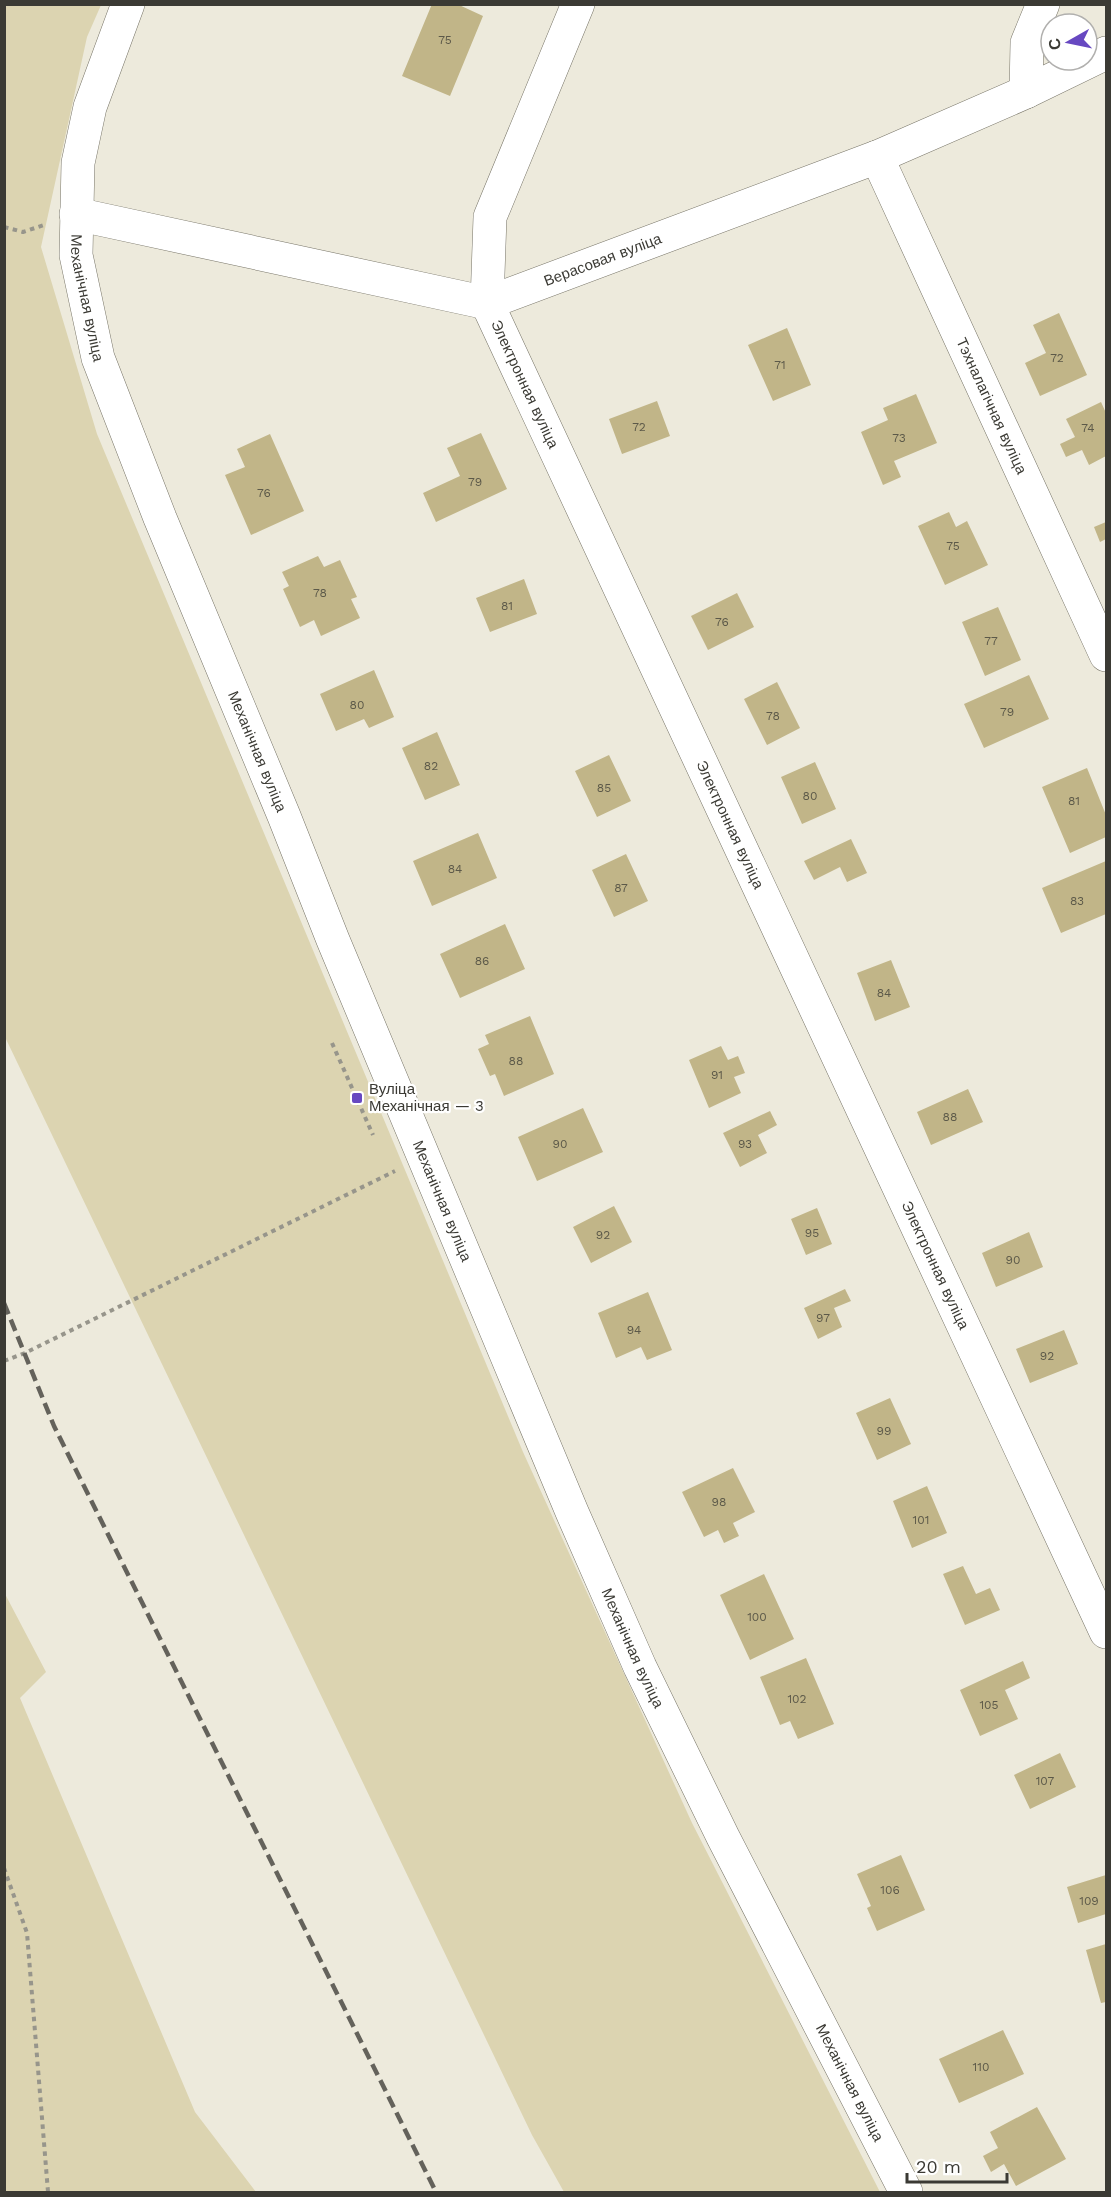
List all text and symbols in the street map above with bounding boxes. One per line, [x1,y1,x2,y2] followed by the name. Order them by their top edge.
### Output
[1039,12,1099,72] north arrow
[438,33,452,47] house number: 75
[1044,37,1065,51] text: С
[541,229,665,290] street label: Верасовая вуліца
[67,234,108,364] street label: Механічная вуліца
[487,317,563,452] street label: Электронная вуліца
[952,335,1031,478] street label: Тэхналагічная вуліца
[1050,351,1064,365] house number: 72
[774,358,786,372] house number: 71
[632,420,646,434] house number: 72
[1081,421,1095,435] house number: 74
[892,431,906,445] house number: 73
[468,475,482,489] house number: 79
[257,486,271,500] house number: 76
[946,539,960,553] house number: 75
[313,586,327,600] house number: 78
[501,599,513,613] house number: 81
[715,615,729,629] house number: 76
[984,634,998,648] house number: 77
[224,688,291,815] street label: Механічная вуліца
[350,698,364,712] house number: 80
[1000,705,1014,719] house number: 79
[766,709,780,723] house number: 78
[692,758,768,892] street label: Электронная вуліца
[424,759,438,773] house number: 82
[597,781,611,795] house number: 85
[803,789,817,803] house number: 80
[1068,794,1080,808] house number: 81
[448,862,462,876] house number: 84
[614,881,628,895] house number: 87
[1070,894,1084,908] house number: 83
[475,954,489,968] house number: 86
[877,986,891,1000] house number: 84
[509,1054,523,1068] house number: 88
[711,1068,723,1082] house number: 91
[369,1080,484,1115] place label: Вуліца Механічная — 3
[350,1091,364,1105] marker: Вуліца Механічная — 3
[943,1110,957,1124] house number: 88
[553,1137,567,1151] house number: 90
[738,1137,752,1151] house number: 93
[409,1138,476,1265] street label: Механічная вуліца
[898,1198,973,1333] street label: Электронная вуліца
[805,1226,819,1240] house number: 95
[596,1228,610,1242] house number: 92
[1006,1253,1020,1267] house number: 90
[816,1311,830,1325] house number: 97
[627,1323,641,1337] house number: 94
[1040,1349,1054,1363] house number: 92
[877,1424,891,1438] house number: 99
[712,1495,726,1509] house number: 98
[913,1513,929,1527] house number: 101
[598,1585,668,1712] street label: Механічная вуліца
[747,1610,767,1624] house number: 100
[787,1692,807,1706] house number: 102
[979,1698,999,1712] house number: 105
[1036,1774,1055,1788] house number: 107
[880,1883,900,1897] house number: 106
[1079,1894,1099,1908] house number: 109
[812,2021,888,2145] street label: Механічная вуліца
[973,2060,989,2074] house number: 110
[907,2146,1008,2184] scale bar
[916,2156,961,2177] text: 20 m

